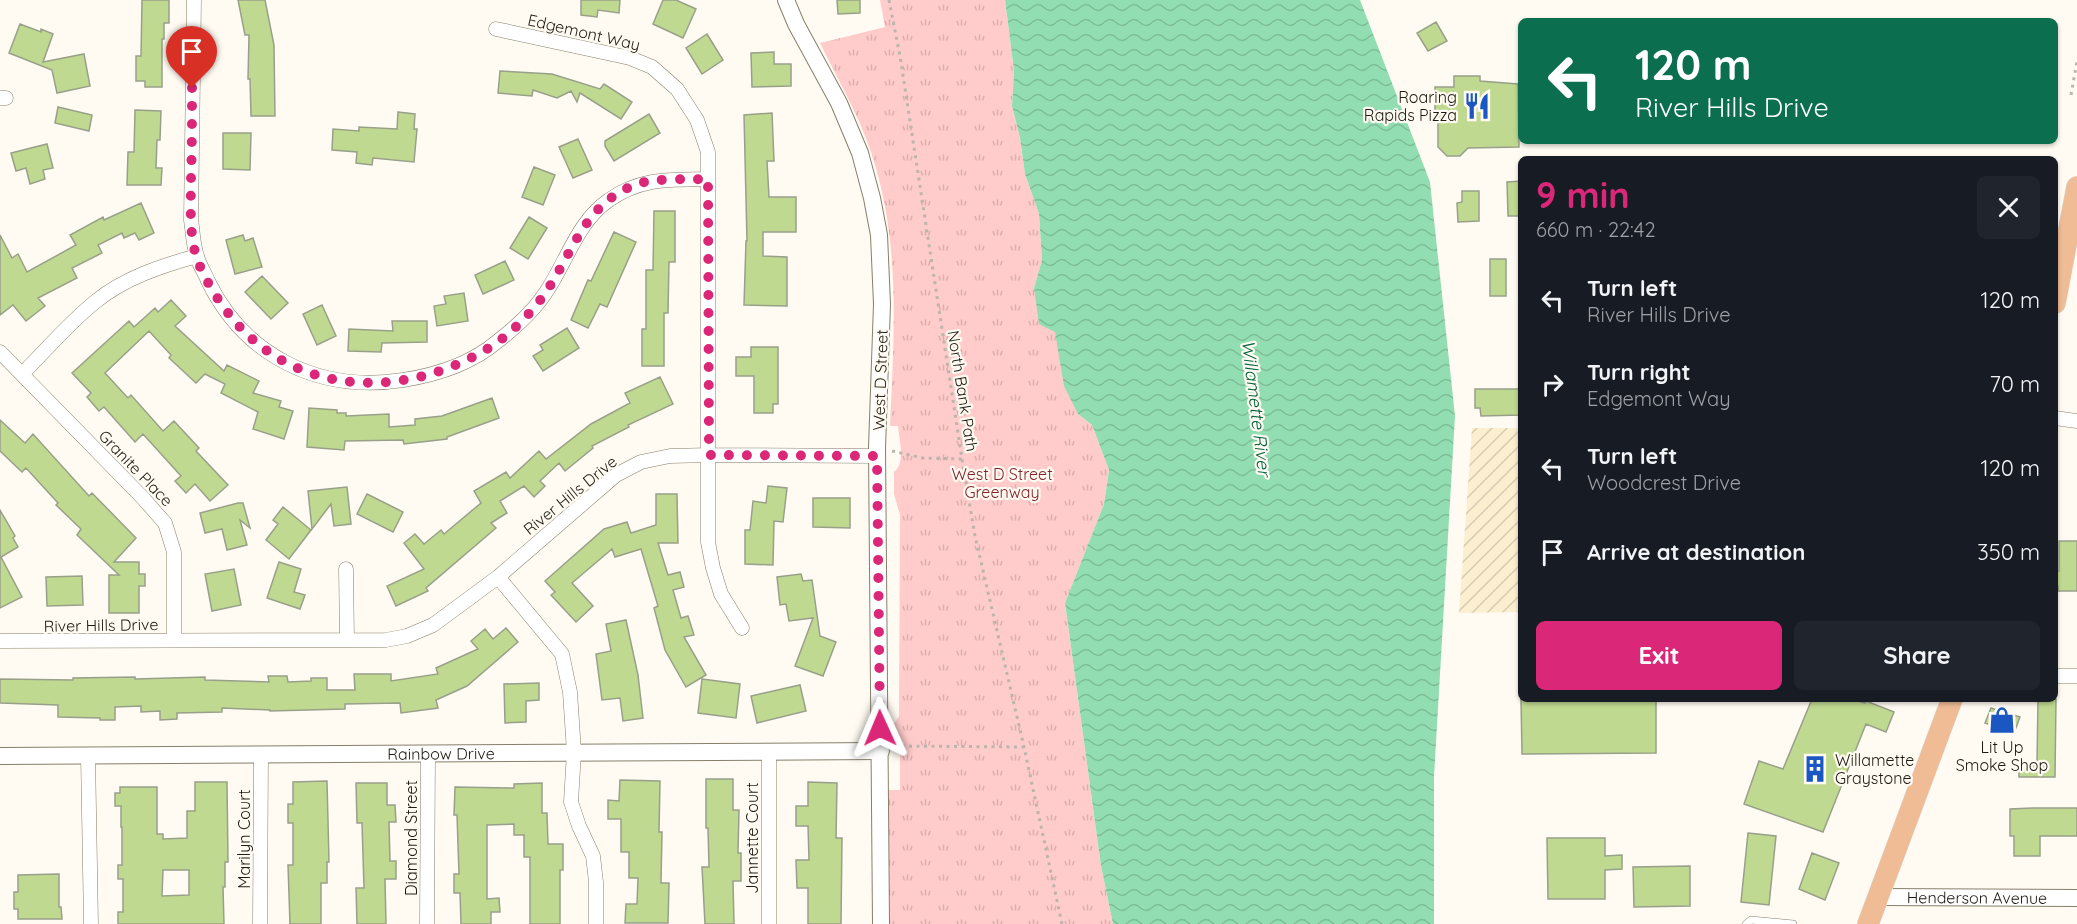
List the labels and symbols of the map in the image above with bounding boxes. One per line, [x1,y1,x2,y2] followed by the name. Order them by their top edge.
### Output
[526,9,642,55] street label: Edgemont Way
[166,26,217,88] pin
[1364,87,1457,125] place label: Roaring Rapids Pizza
[1462,91,1492,121] restaurant icon: Roaring Rapids Pizza
[868,329,892,431] street label: West D Street
[944,329,982,453] street label: North Bank Path
[1237,339,1276,479] water label: Willamette River
[95,426,177,510] street label: Granite Place
[519,451,621,539] street label: River Hills Drive
[951,464,1053,502] park label: West D Street Greenway
[43,614,159,636] street label: River Hills Drive
[848,696,912,760] position arrow
[1987,705,2017,735] shop icon: Lit Up Smoke Shop
[1956,737,2048,775] place label: Lit Up Smoke Shop
[387,743,495,764] street label: Rainbow Drive
[1835,750,1914,788] place label: Willamette Graystone
[1800,754,1830,784] building icon: Willamette Graystone
[401,780,421,896] street label: Diamond Street
[742,782,762,894] street label: Jannette Court
[234,789,254,889] street label: Marilyn Court
[1907,887,2047,908] street label: Henderson Avenue

